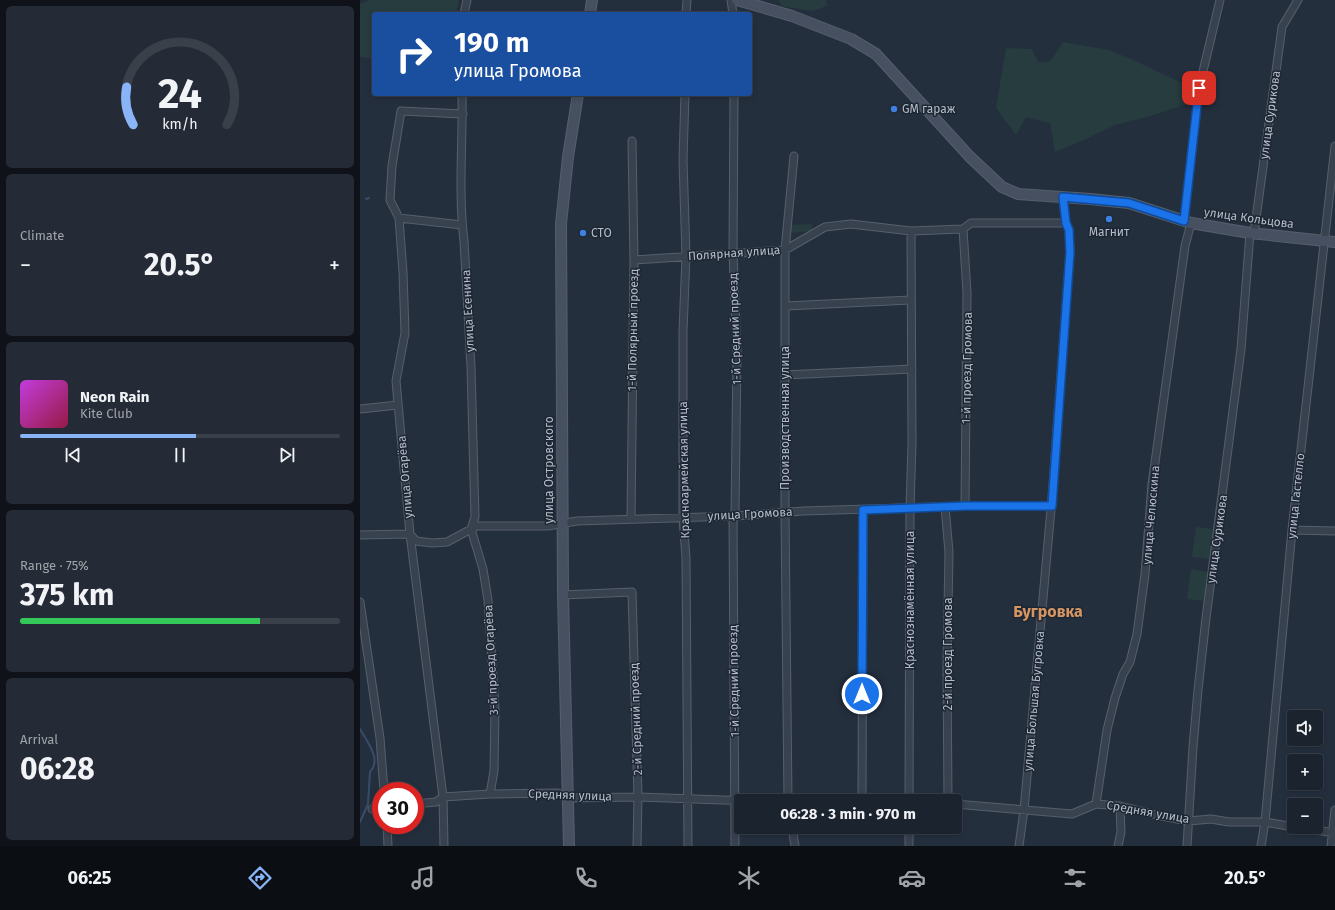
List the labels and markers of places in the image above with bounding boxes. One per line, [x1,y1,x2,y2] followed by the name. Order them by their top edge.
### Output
[1182,71,1216,105] pin
[902,102,956,116] place label: GM гараж
[889,104,899,114] marker: GM гараж
[1104,214,1114,224] marker: Магнит
[1089,225,1130,239] place label: Магнит
[591,226,612,240] place label: СТО
[578,228,588,238] marker: СТО

